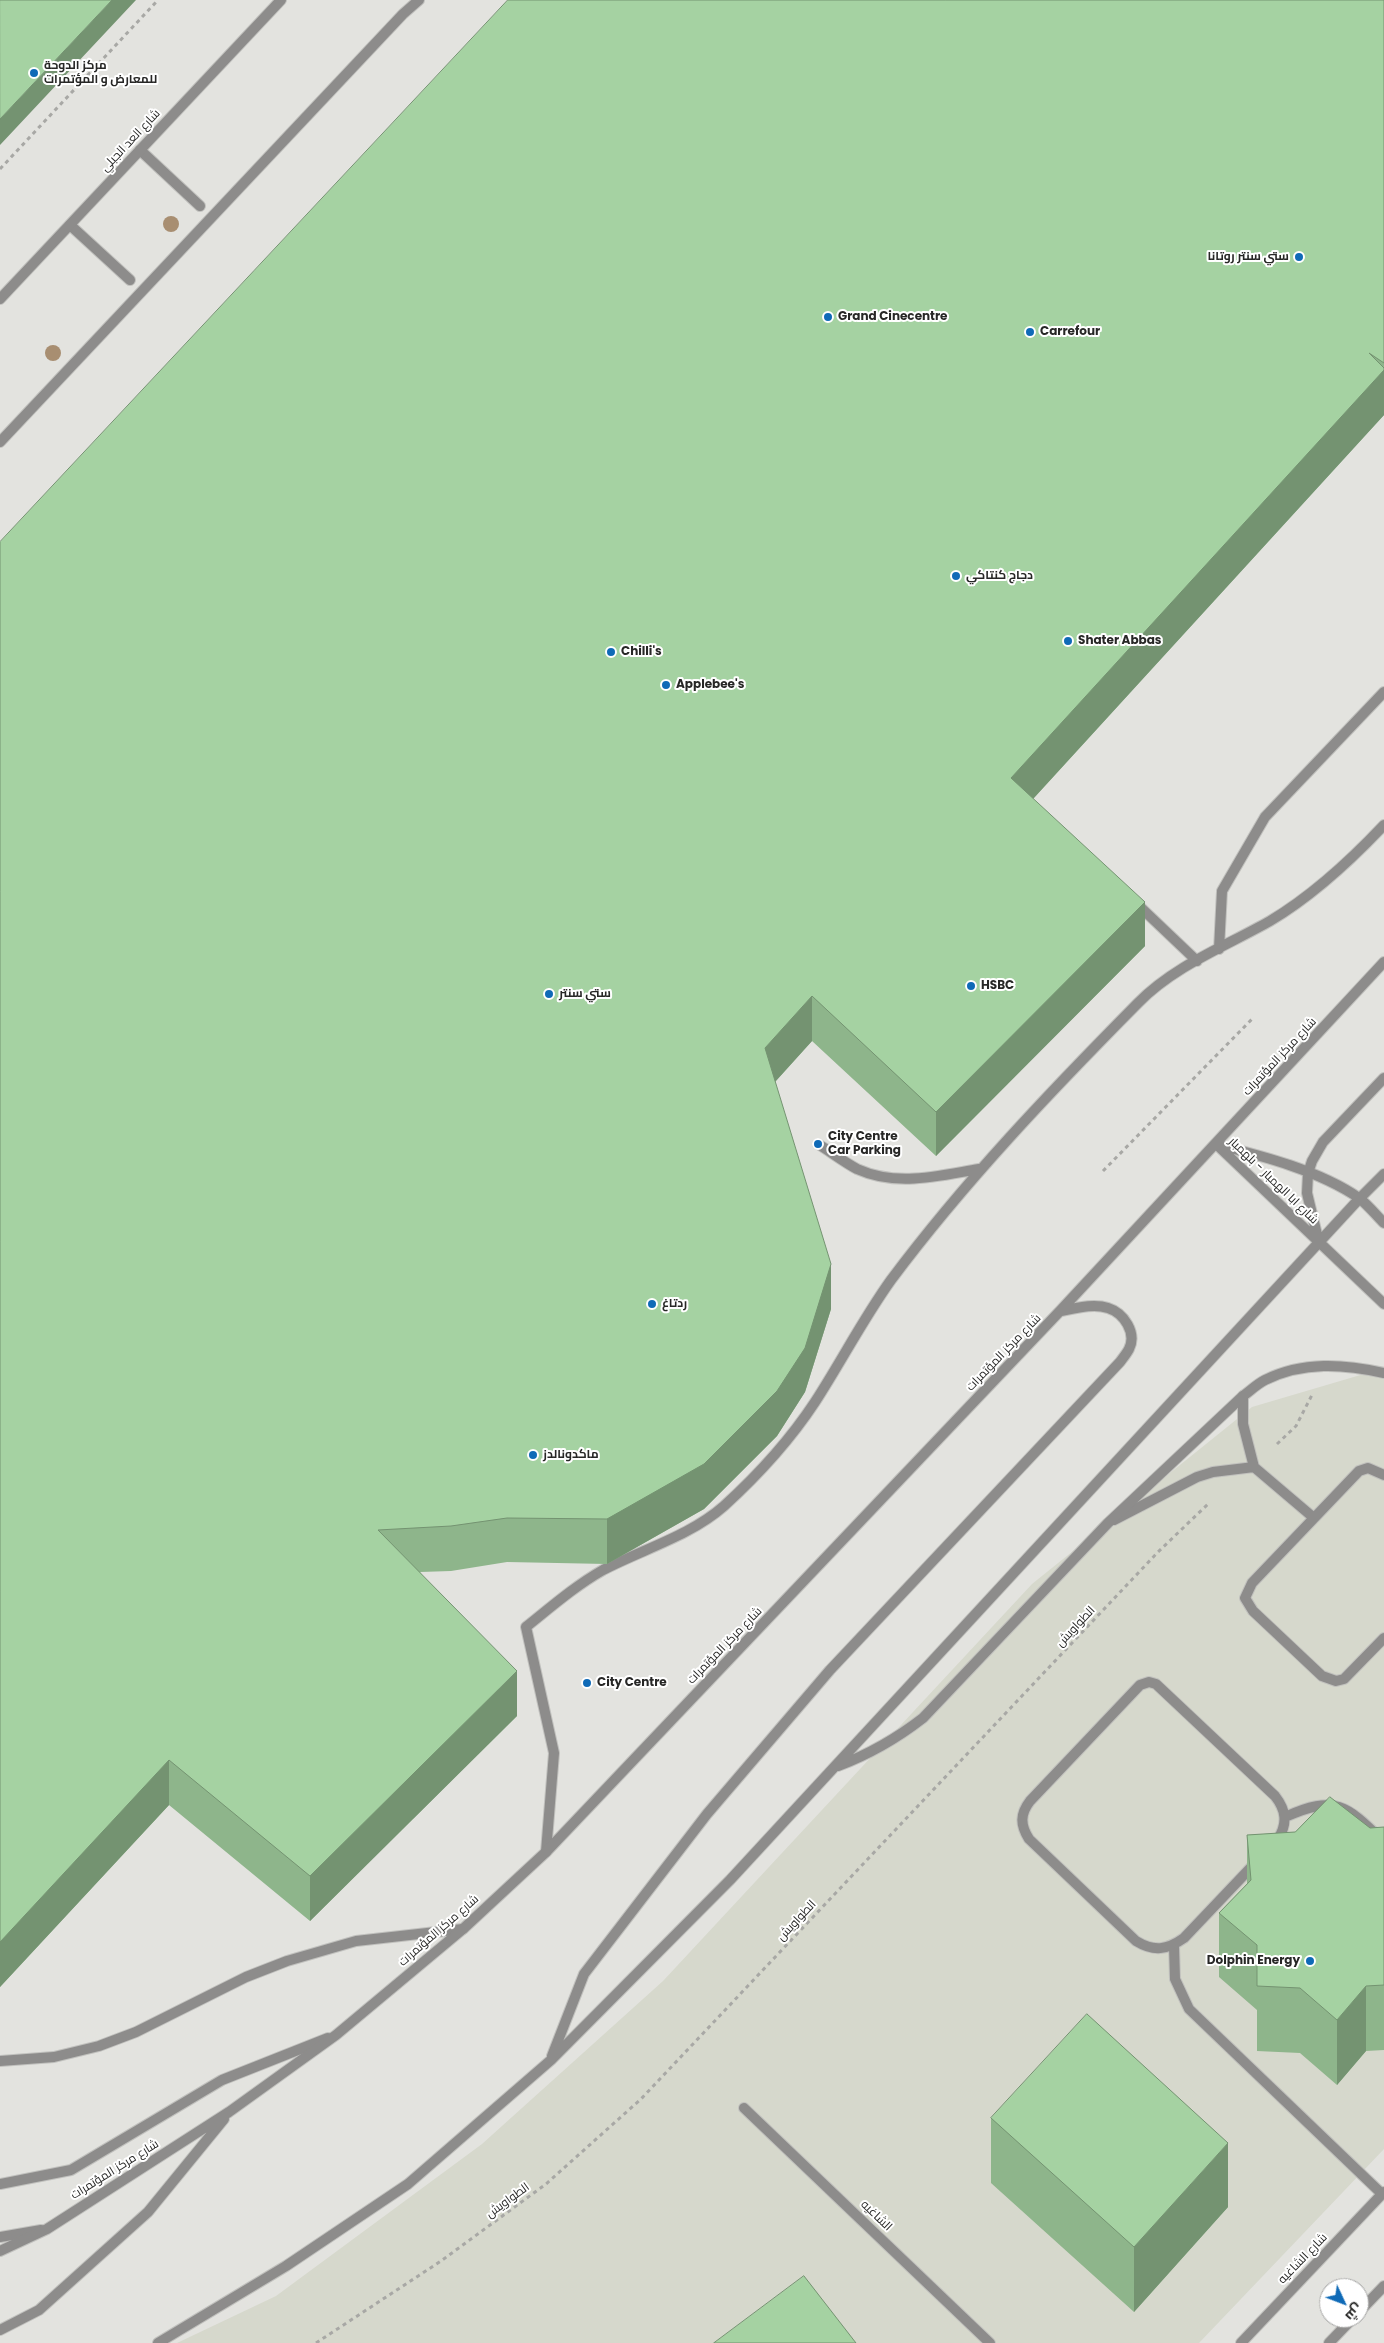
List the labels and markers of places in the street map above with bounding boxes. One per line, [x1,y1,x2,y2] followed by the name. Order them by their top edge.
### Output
[44,59,157,87] place label: مركز الدوحة للمعارض و المؤتمرات
[28,67,40,79] marker: مركز الدوحة للمعارض و المؤتمرات
[1208,250,1289,264] place label: ستي سنتر روتانا
[1293,251,1305,263] marker: ستي سنتر روتانا
[838,310,948,324] place label: Grand Cinecentre
[822,311,834,323] marker: Grand Cinecentre
[1040,325,1100,339] place label: Carrefour
[1024,326,1036,338] marker: Carrefour
[966,569,1033,583] place label: دجاج كنتاكي
[950,570,962,582] marker: دجاج كنتاكي
[1078,634,1162,648] place label: Shater Abbas
[1062,635,1074,647] marker: Shater Abbas
[621,645,662,659] place label: Chilli's
[605,646,617,658] marker: Chilli's
[676,678,744,692] place label: Applebee's
[660,679,672,691] marker: Applebee's
[981,979,1014,993] place label: HSBC
[965,980,977,992] marker: HSBC
[559,987,611,1001] place label: ستي سنتر
[543,988,555,1000] marker: ستي سنتر
[828,1130,901,1158] place label: City Centre Car Parking
[812,1138,824,1150] marker: City Centre Car Parking
[662,1297,687,1311] place label: ردتاغ
[646,1298,658,1310] marker: ردتاغ
[543,1448,599,1462] place label: ماكدونالدز
[527,1449,539,1461] marker: ماكدونالدز
[597,1676,667,1690] place label: City Centre
[581,1677,593,1689] marker: City Centre
[1207,1954,1300,1968] place label: Dolphin Energy
[1304,1955,1316,1967] marker: Dolphin Energy

